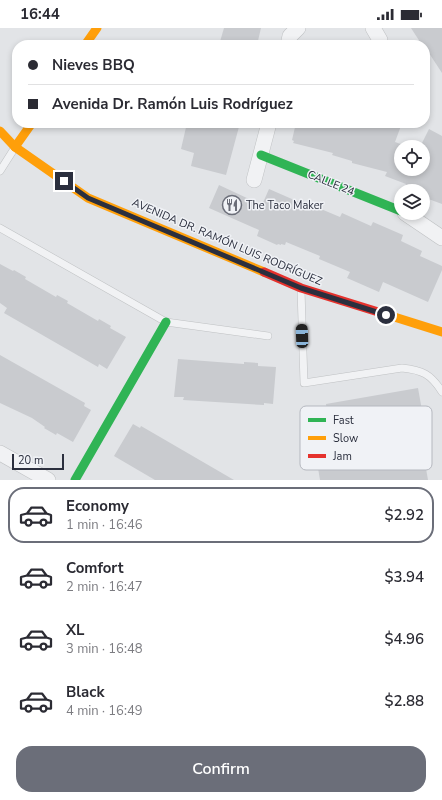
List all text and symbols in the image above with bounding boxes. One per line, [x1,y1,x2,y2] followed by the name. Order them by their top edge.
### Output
[20,4,60,24] text: 16:44
[52,55,135,75] text: Nieves BBQ
[52,94,293,114] text: Avenida Dr. Ramón Luis Rodríguez
[394,140,430,220] map controls
[394,140,430,176] button: locate
[305,167,357,199] street label: CALLE 24
[55,172,73,190] route end
[394,184,430,220] button: layers
[130,194,325,289] street label: AVENIDA DR. RAMÓN LUIS RODRÍGUEZ
[221,194,243,216] restaurant icon: The Taco Maker
[246,198,324,213] place label: The Taco Maker
[377,306,395,324] route start
[296,324,308,348] car
[300,406,432,470] legend
[333,413,354,428] text: Fast
[333,431,358,446] text: Slow
[332,449,352,464] text: Jam
[12,452,64,471] scale bar
[18,453,43,468] text: 20 m
[66,496,129,516] text: Economy
[18,497,54,533] icon: car
[384,505,424,525] text: $2.92
[66,516,142,534] text: 1 min · 16:46
[66,558,123,578] text: Comfort
[18,559,54,595] icon: car
[384,567,424,587] text: $3.94
[66,578,142,596] text: 2 min · 16:47
[66,620,85,640] text: XL
[18,621,54,657] icon: car
[384,629,424,649] text: $4.96
[66,640,142,658] text: 3 min · 16:48
[66,682,104,702] text: Black
[18,683,54,719] icon: car
[384,691,424,711] text: $2.88
[66,702,142,720] text: 4 min · 16:49
[16,746,426,792] button: Confirm

